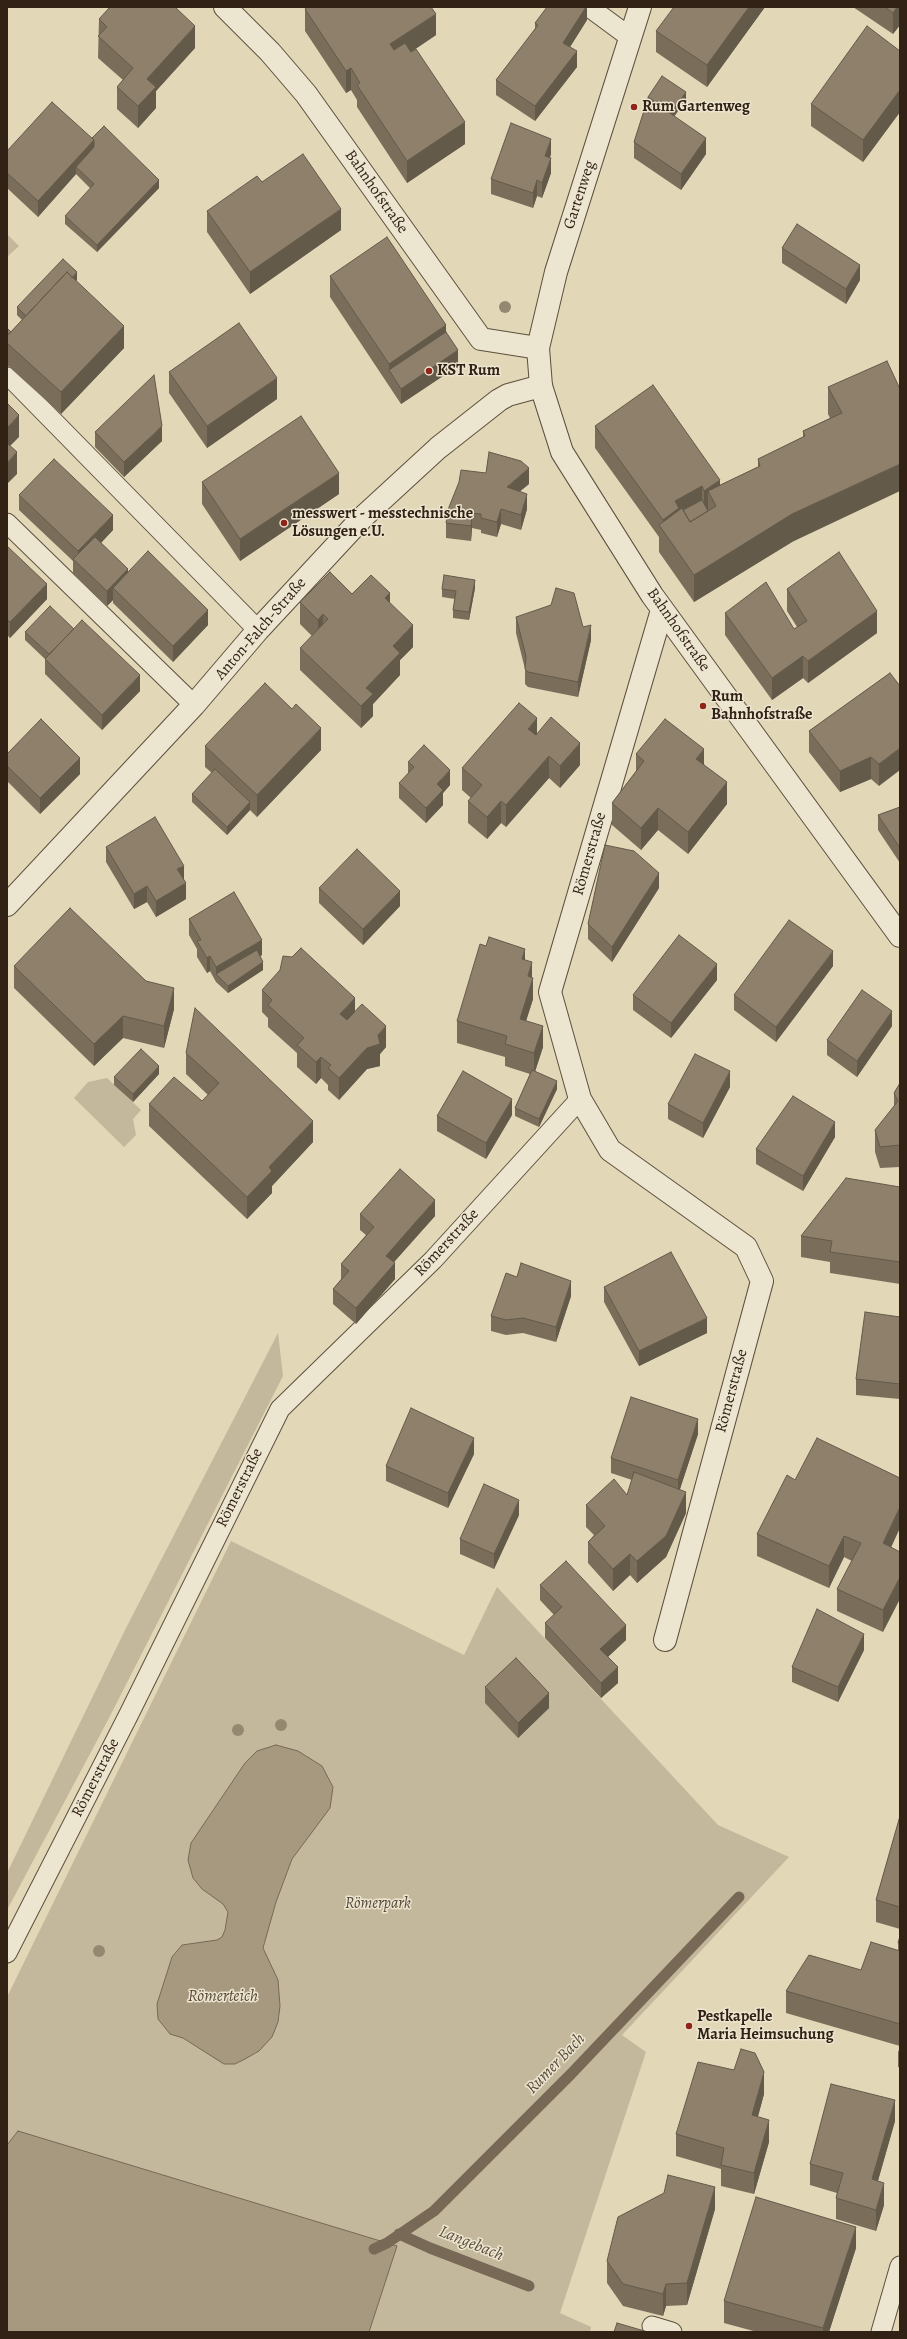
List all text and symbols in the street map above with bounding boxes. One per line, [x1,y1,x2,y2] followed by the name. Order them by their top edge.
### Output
[642,97,750,117] place label: Rum Gartenweg
[629,102,639,112] marker: Rum Gartenweg
[340,146,412,238] street label: Bahnhofstraße
[560,158,600,232] street label: Gartenweg
[437,361,500,381] place label: KST Rum
[424,366,434,376] marker: KST Rum
[292,504,473,542] place label: messwert - messtechnische Lösungen e.U.
[279,518,289,528] marker: messwert - messtechnische Lösungen e.U.
[211,574,311,684] street label: Anton-Falch-Straße
[642,584,714,676] street label: Bahnhofstraße
[711,687,812,725] place label: Rum Bahnhofstraße
[698,701,708,711] marker: Rum Bahnhofstraße
[569,810,611,898] street label: Römerstraße
[411,1205,483,1281] street label: Römerstraße
[712,1347,752,1435] street label: Römerstraße
[213,1445,267,1531] street label: Römerstraße
[68,1735,124,1821] street label: Römerstraße
[345,1894,411,1914] park label: Römerpark
[188,1987,258,2007] water label: Römerteich
[697,2007,834,2045] place label: Pestkapelle Maria Heimsuchung
[684,2021,694,2031] marker: Pestkapelle Maria Heimsuchung
[522,2029,590,2099] water label: Rumer Bach
[436,2222,506,2266] water label: Langebach

